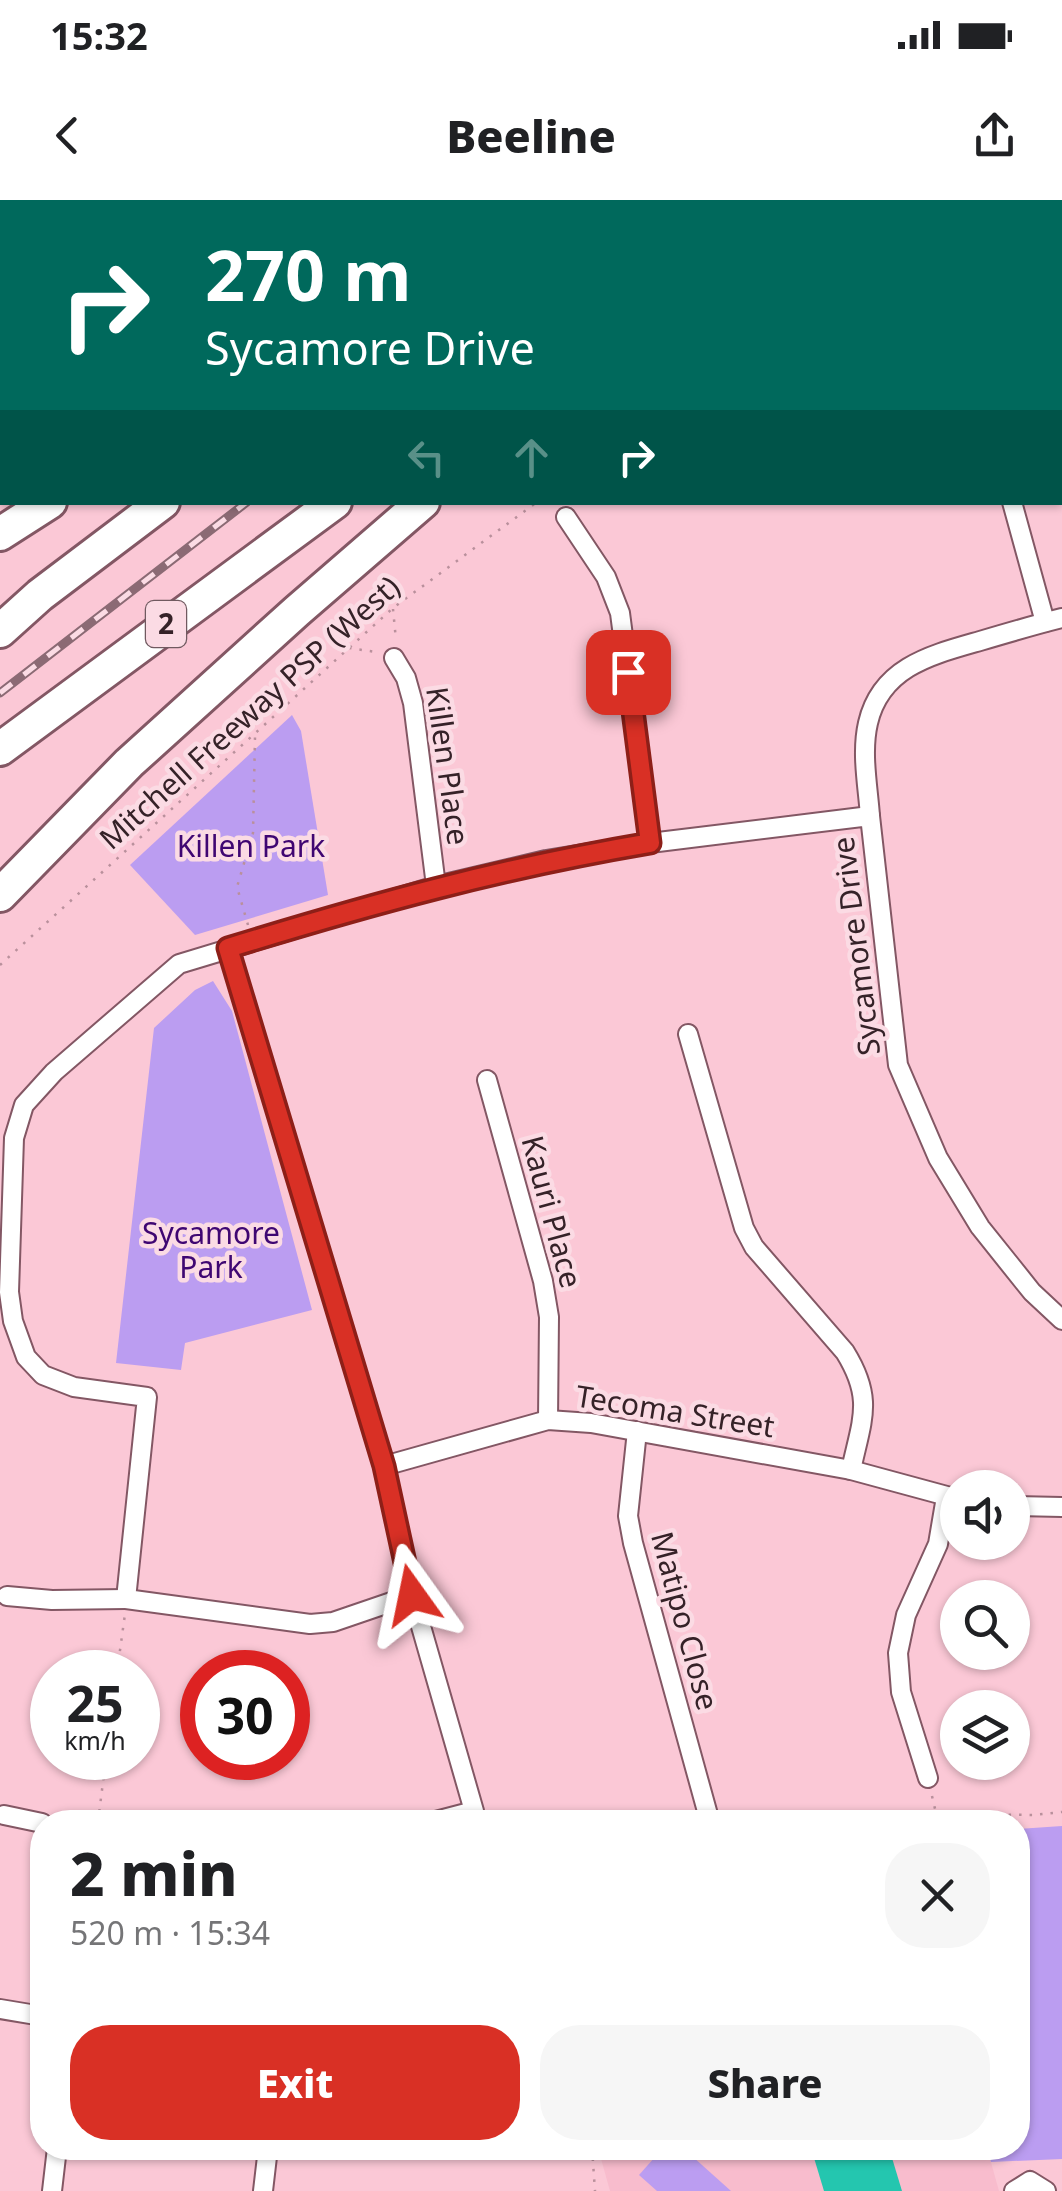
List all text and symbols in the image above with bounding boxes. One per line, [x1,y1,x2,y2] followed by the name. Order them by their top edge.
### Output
[50,9,148,61] text: 15:32
[446,105,616,166] text: Beeline
[40,108,95,163] icon: back
[967,108,1022,163] icon: share
[205,226,412,322] text: 270 m
[40,240,170,370] icon: right
[205,317,535,378] text: Sycamore Drive
[399,430,454,485] icon: left
[504,430,559,485] icon: ahead
[609,430,664,485] icon: right
[90,566,408,858] street label: Mitchell Freeway PSP (West)
[146,601,186,647] road number: 2
[586,630,671,715] pin
[601,645,656,700] icon: arrive
[417,684,480,847] street label: Killen Place
[177,825,325,866] park label: Killen Park
[822,835,889,1058] street label: Sycamore Drive
[512,1131,592,1292] street label: Kauri Place
[142,1212,280,1287] park label: Sycamore Park
[573,1375,778,1446] street label: Tecoma Street
[940,1470,1030,1780] map controls
[940,1470,1030,1560] button: sound
[642,1527,729,1714] street label: Matipo Close
[360,1543,464,1647] position arrow
[940,1580,1030,1670] button: search
[180,1650,310,1780] speed limit sign: 30
[66,1669,124,1737] text: 25
[940,1690,1030,1780] button: layers
[64,1723,126,1757] text: km/h
[70,1832,238,1914] text: 2 min
[885,1843,990,1948] button: close
[70,1911,270,1954] text: 520 m · 15:34
[70,2025,520,2140] button: Exit
[540,2025,990,2140] button: Share

